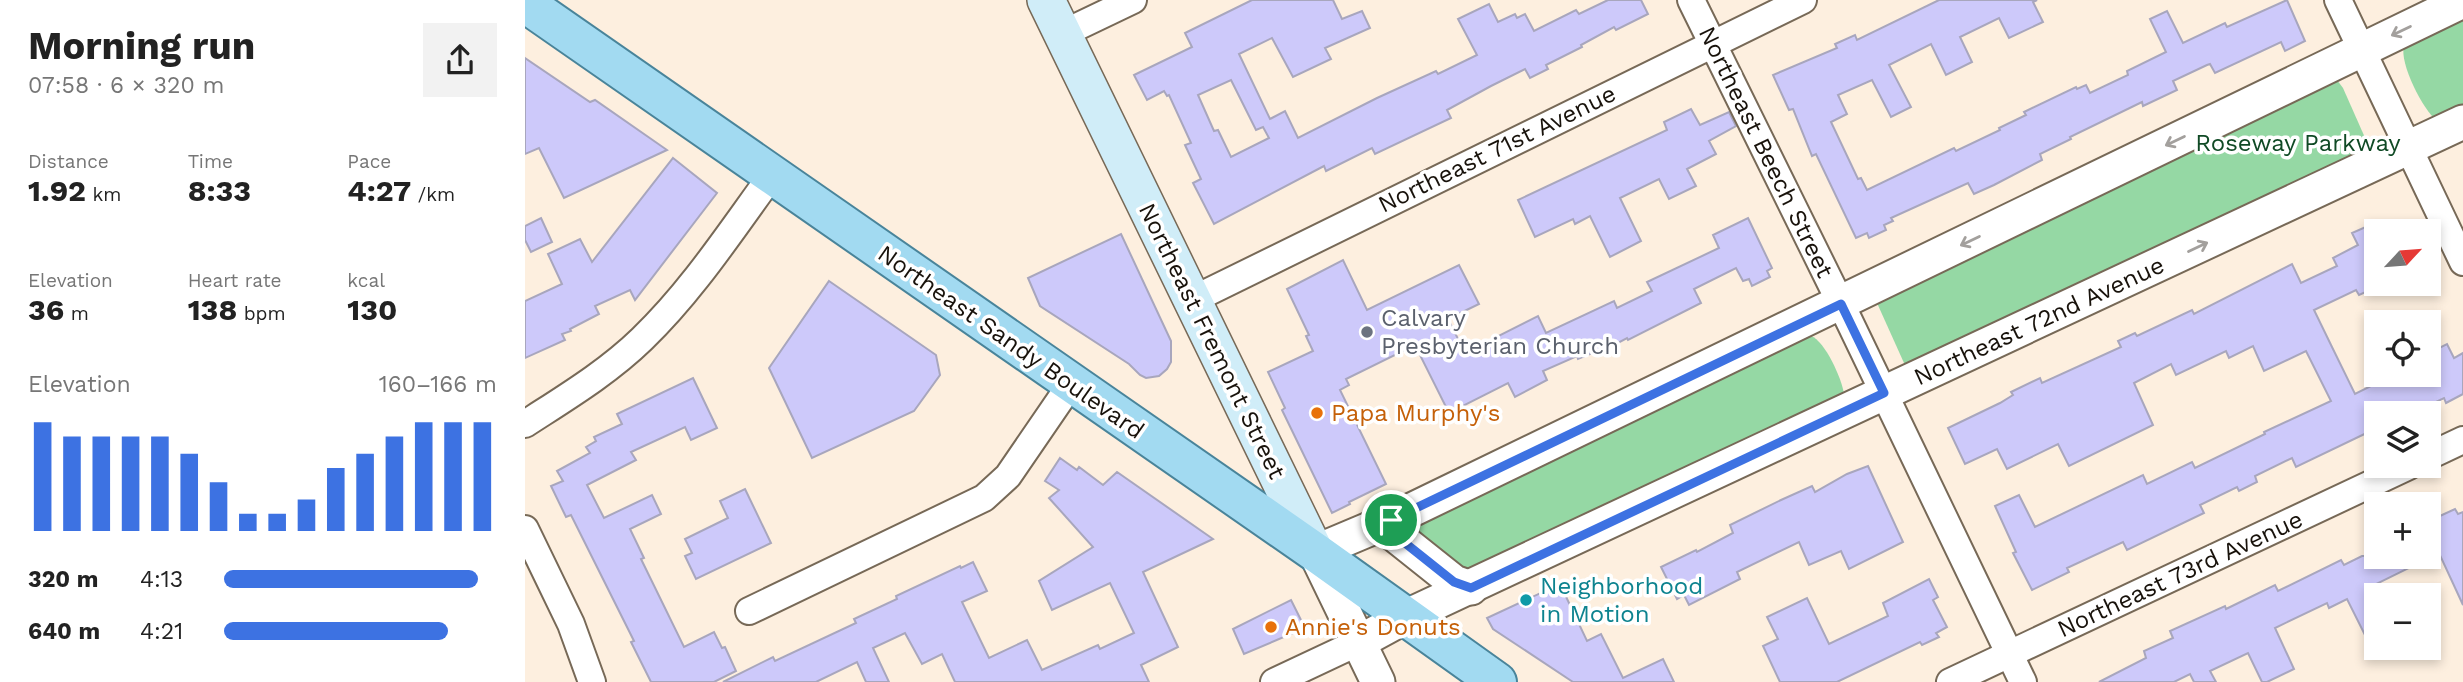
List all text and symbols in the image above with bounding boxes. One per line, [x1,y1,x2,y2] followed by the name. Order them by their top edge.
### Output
[1693,22,1839,282] street label: Northeast Beech Street
[423,23,497,97] button: share
[28,24,255,68] text: Morning run
[2391,25,2413,38] one-way arrow
[28,72,224,99] text: 07:58 · 6 × 320 m
[1374,79,1620,219] street label: Northeast 71st Avenue
[2195,129,2401,157] park label: Roseway Parkway
[2165,135,2186,149] one-way arrow
[28,150,109,173] text: Distance
[188,150,233,173] text: Time
[347,150,391,173] text: Pace
[28,173,86,208] text: 1.92
[188,173,251,208] text: 8:33
[347,173,411,208] text: 4:27
[86,183,121,206] text: km
[411,183,455,206] text: /km
[1133,198,1291,484] street label: Northeast Fremont Street
[2364,219,2441,296] north arrow
[2364,219,2441,660] map controls
[1960,234,1981,248] one-way arrow
[872,239,1150,445] street label: Northeast Sandy Boulevard
[2187,239,2208,253] one-way arrow
[1910,251,2168,391] street label: Northeast 72nd Avenue
[28,269,113,292] text: Elevation
[188,269,282,292] text: Heart rate
[347,269,385,292] text: kcal
[28,292,64,327] text: 36
[188,292,237,327] text: 138
[347,292,397,327] text: 130
[64,302,89,325] text: m
[237,302,286,325] text: bpm
[1381,304,1619,360] place label: Calvary Presbyterian Church
[2364,310,2441,387] button: locate
[1359,324,1375,340] marker: Calvary Presbyterian Church
[28,371,131,398] text: Elevation
[379,371,497,398] text: 160–166 m
[1331,399,1500,427] place label: Papa Murphy's
[2364,401,2441,478] button: layers
[1309,405,1325,421] marker: Papa Murphy's
[1361,490,1421,550] pin
[2364,492,2441,569] button: +
[1372,501,1410,539] icon: arrive
[2053,505,2307,643] street label: Northeast 73rd Avenue
[28,566,98,593] text: 320 m
[140,566,183,593] text: 4:13
[1540,572,1703,628] place label: Neighborhood in Motion
[2364,583,2441,660] button: −
[1518,592,1534,608] marker: Neighborhood in Motion
[1285,613,1461,641] place label: Annie's Donuts
[28,618,100,645] text: 640 m
[140,618,183,645] text: 4:21
[1263,619,1279,635] marker: Annie's Donuts

